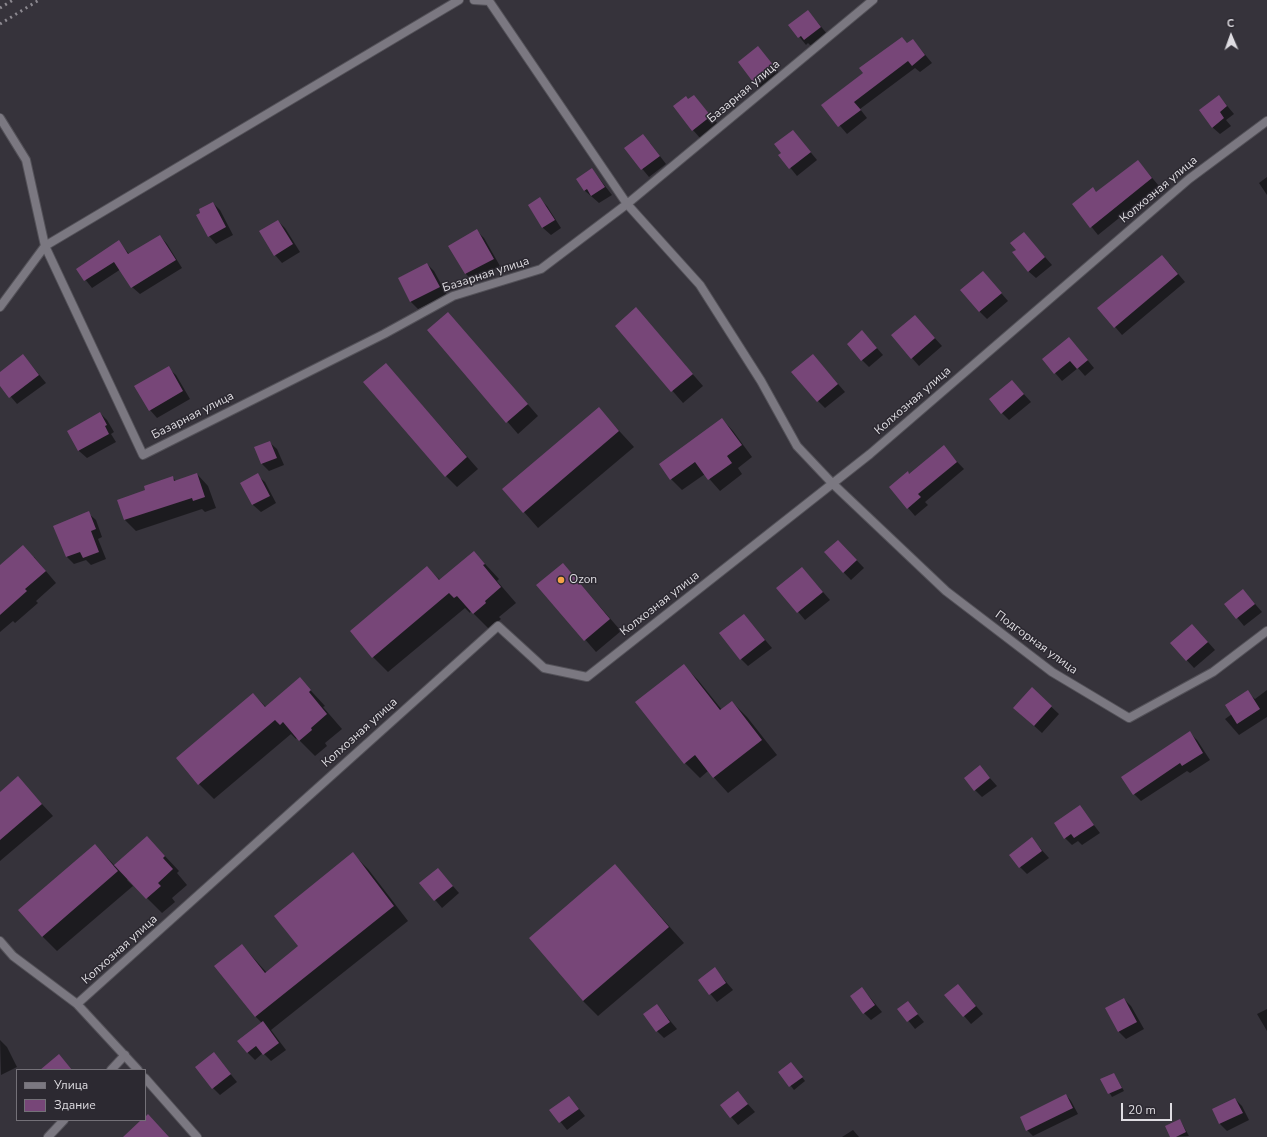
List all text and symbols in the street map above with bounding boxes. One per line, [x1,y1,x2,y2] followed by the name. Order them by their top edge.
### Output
[1211,16,1251,56] north arrow
[1227,16,1235,31] text: С
[705,57,783,127] street label: Базарная улица
[1117,153,1201,227] street label: Колхозная улица
[441,254,531,296] street label: Базарная улица
[872,364,954,438] street label: Колхозная улица
[149,389,237,443] street label: Базарная улица
[617,569,703,639] street label: Колхозная улица
[569,573,597,587] place label: Ozon
[556,575,566,585] marker: Ozon
[992,608,1080,678] street label: Подгорная улица
[319,695,401,771] street label: Колхозная улица
[79,912,161,988] street label: Колхозная улица
[16,1069,146,1121] legend
[54,1077,88,1093] text: Улица
[1123,1095,1174,1121] scale bar
[54,1097,96,1113] text: Здание
[1128,1102,1156,1118] text: 20 m

